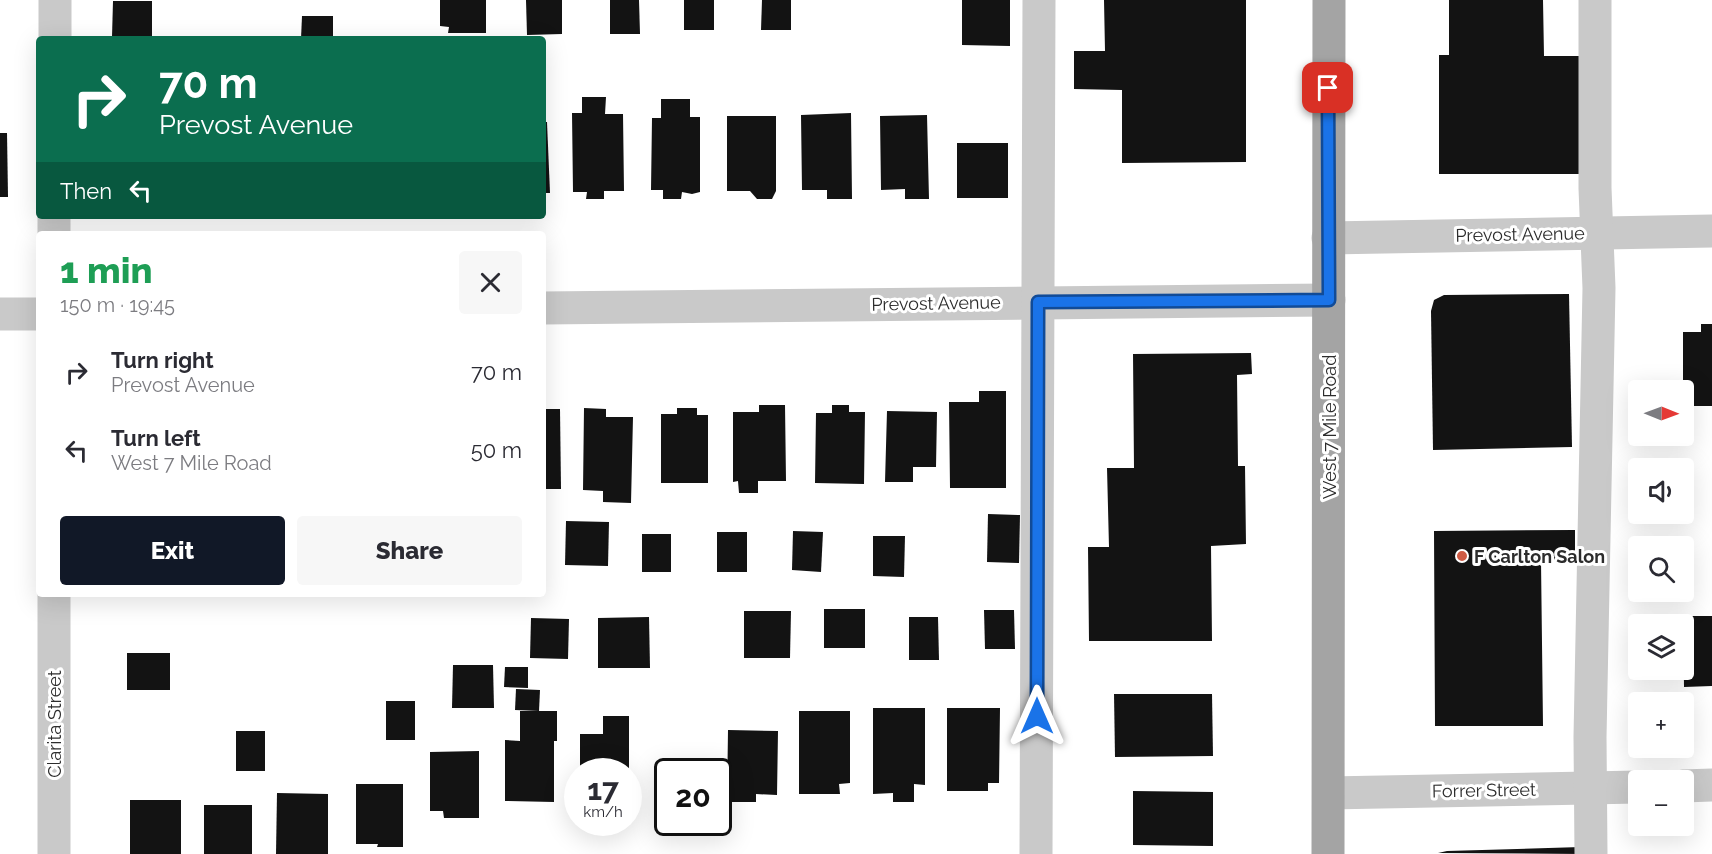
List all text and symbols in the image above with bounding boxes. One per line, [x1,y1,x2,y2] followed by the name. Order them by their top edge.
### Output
[159,59,258,108] text: 70 m
[60,60,138,138] icon: right
[1302,62,1353,113] pin
[1311,71,1344,104] icon: arrive
[159,109,353,140] text: Prevost Avenue
[124,174,157,207] icon: left
[60,178,112,204] text: Then
[1455,222,1585,246] street label: Prevost Avenue
[60,249,152,291] text: 1 min
[459,251,522,314] button: close
[871,291,1001,315] street label: Prevost Avenue
[60,293,175,317] text: 150 m · 19:45
[111,347,214,373] text: Turn right
[1319,355,1340,499] street label: West 7 Mile Road
[60,356,93,389] icon: right
[471,359,522,385] text: 70 m
[111,373,255,397] text: Prevost Avenue
[1628,380,1694,446] north arrow
[1628,380,1694,836] map controls
[111,425,201,451] text: Turn left
[60,434,93,467] icon: left
[471,437,522,463] text: 50 m
[111,451,272,475] text: West 7 Mile Road
[1628,458,1694,524] button: sound
[60,516,285,585] button: Exit
[297,516,522,585] button: Share
[1628,536,1694,602] button: search
[1474,546,1605,567] place label: F Carlton Salon
[1455,549,1469,563] marker: F Carlton Salon
[1628,614,1694,680] button: layers
[44,670,65,778] street label: Clarita Street
[1005,684,1069,748] position arrow
[1628,692,1694,758] button: +
[654,758,732,836] speed limit sign: 20
[1628,770,1694,836] button: −
[587,772,619,807] text: 17
[1432,779,1536,801] street label: Forrer Street
[583,803,623,821] text: km/h

